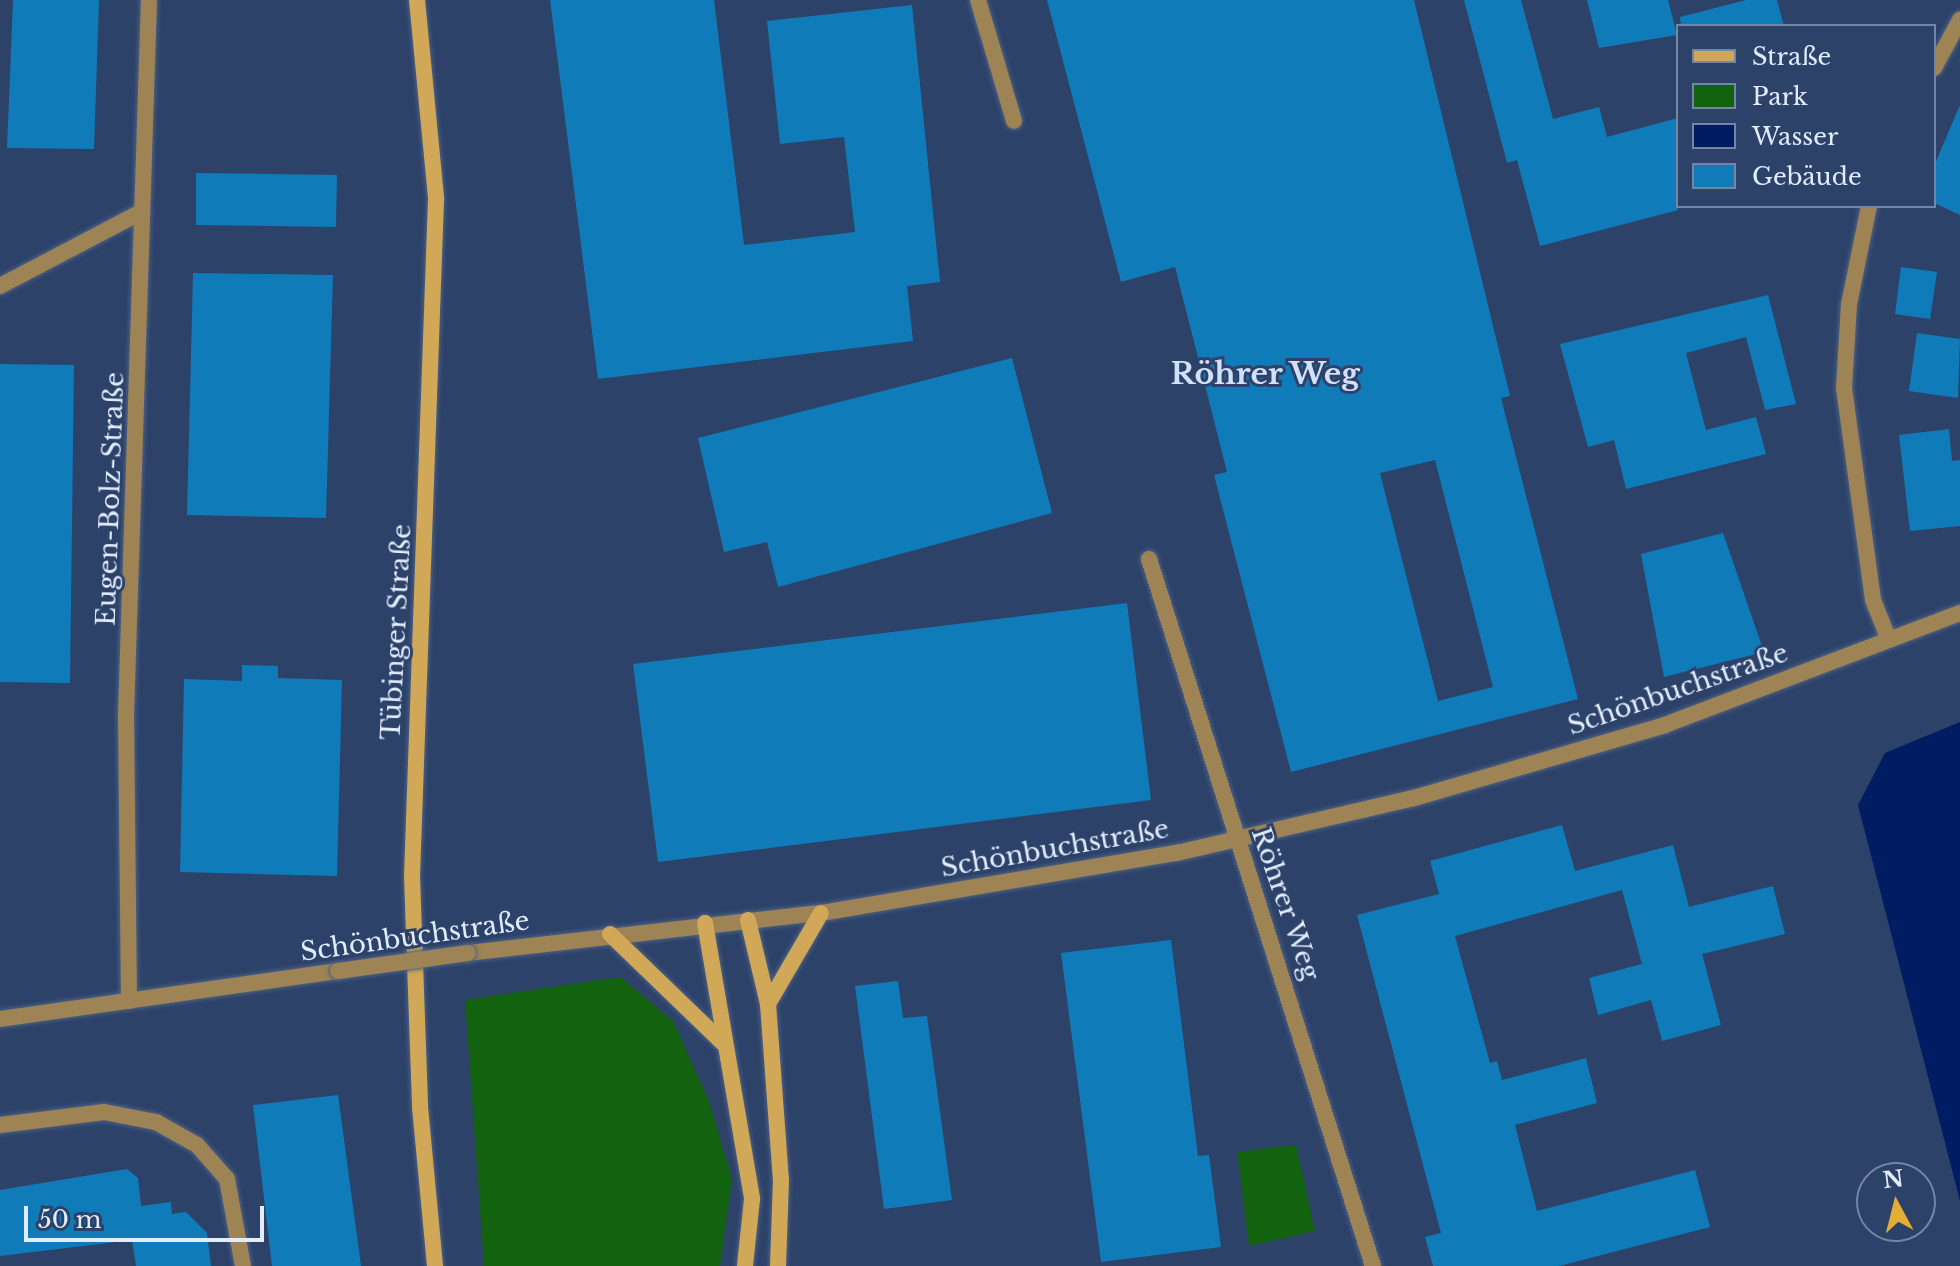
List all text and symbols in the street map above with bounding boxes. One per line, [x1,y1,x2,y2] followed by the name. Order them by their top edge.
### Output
[1676,24,1936,208] legend
[1752,42,1831,71] text: Straße
[1752,82,1808,111] text: Park
[1752,122,1838,151] text: Wasser
[1752,162,1862,191] text: Gebäude
[1169,356,1361,392] district label: Röhrer Weg
[91,371,131,627] street label: Eugen-Bolz-Straße
[376,523,418,741] street label: Tübinger Straße
[1564,638,1792,742] street label: Schönbuchstraße
[939,814,1171,884] street label: Schönbuchstraße
[1244,823,1326,985] street label: Röhrer Weg
[299,905,531,969] street label: Schönbuchstraße
[1856,1162,1936,1242] north arrow
[1881,1165,1905,1194] text: N
[28,1190,268,1240] scale bar
[38,1205,101,1234] text: 50 m

